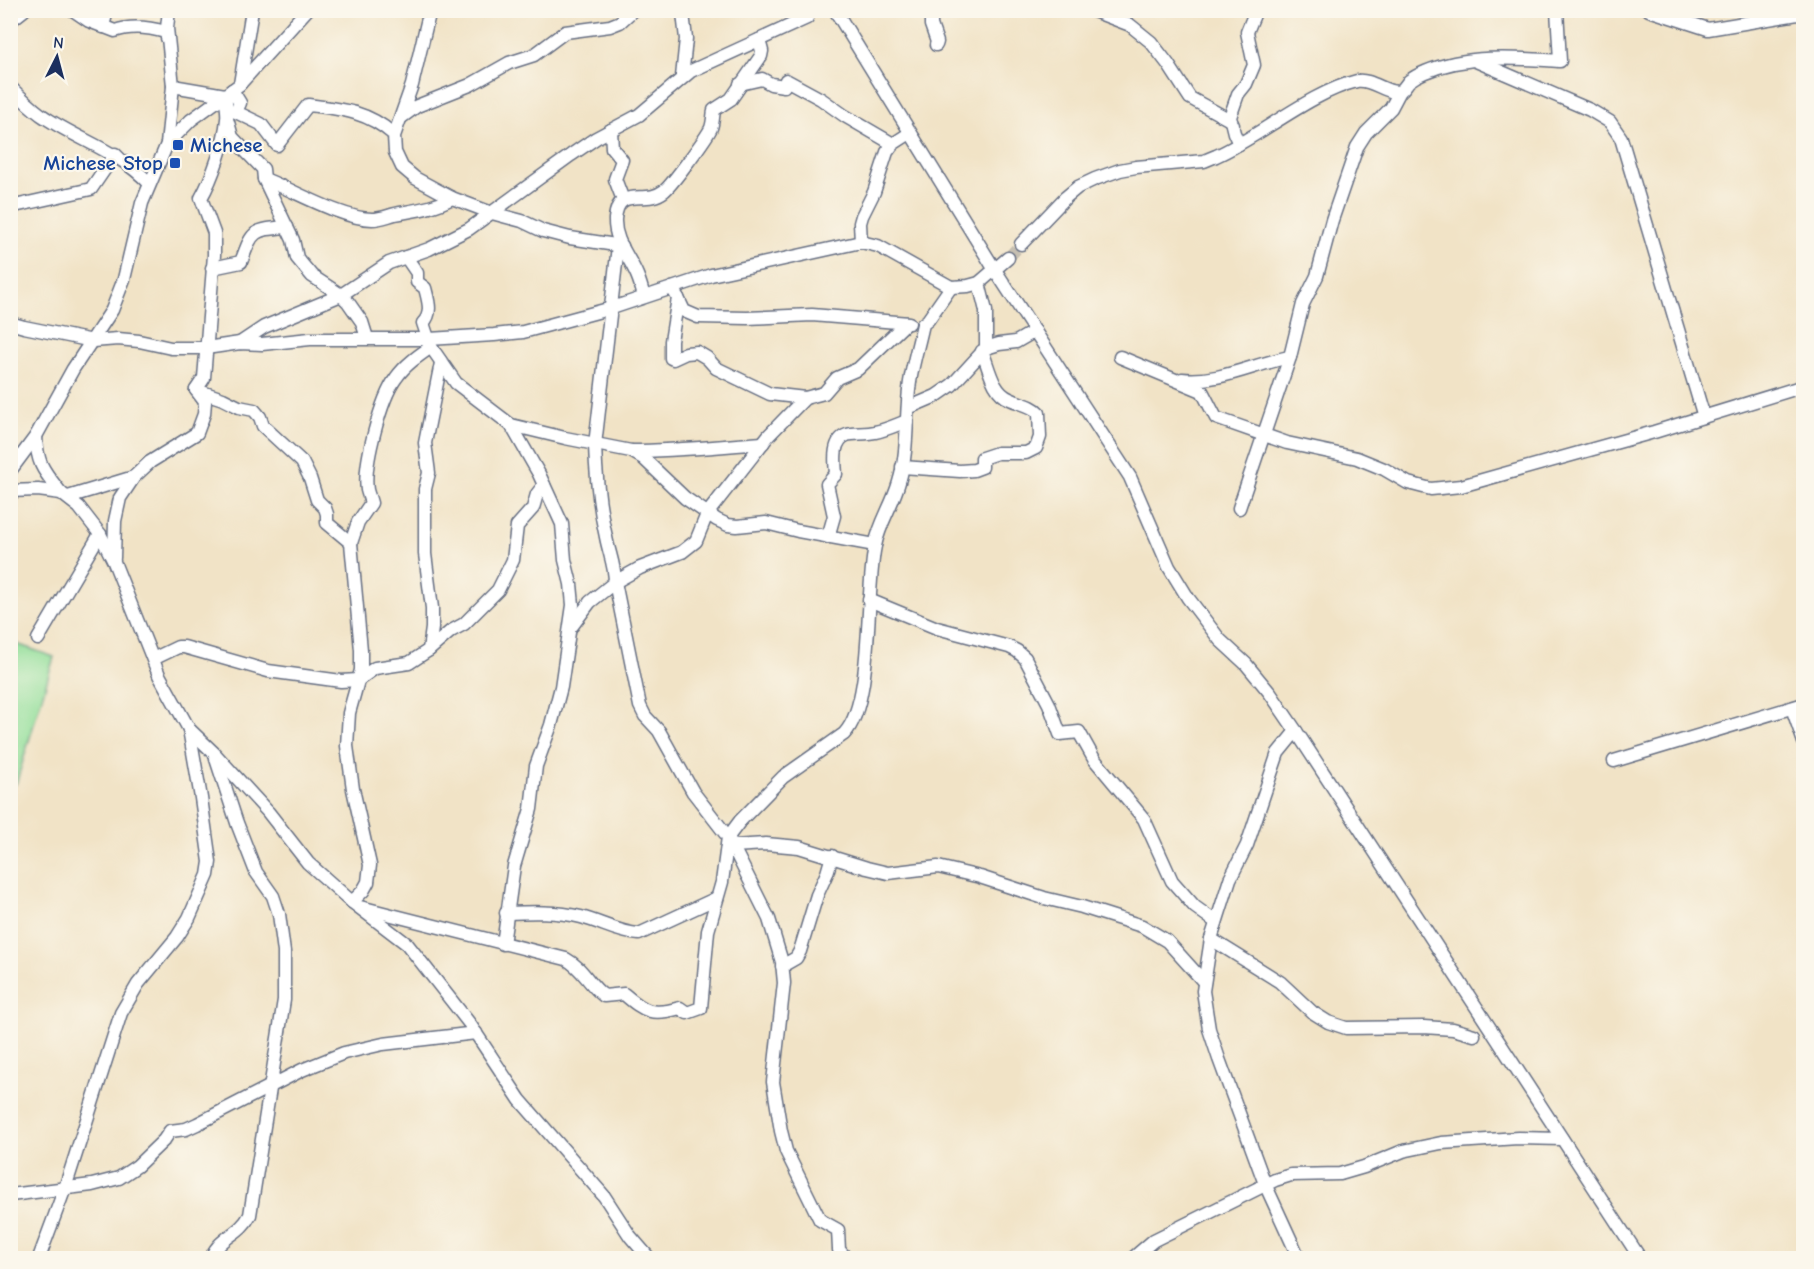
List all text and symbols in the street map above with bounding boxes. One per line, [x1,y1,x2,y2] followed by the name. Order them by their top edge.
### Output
[27,27,87,87] north arrow
[52,34,65,53] text: N
[190,133,263,157] place label: Michese
[171,138,185,152] marker: Michese
[43,151,163,175] place label: Michese Stop
[168,156,182,170] marker: Michese Stop

